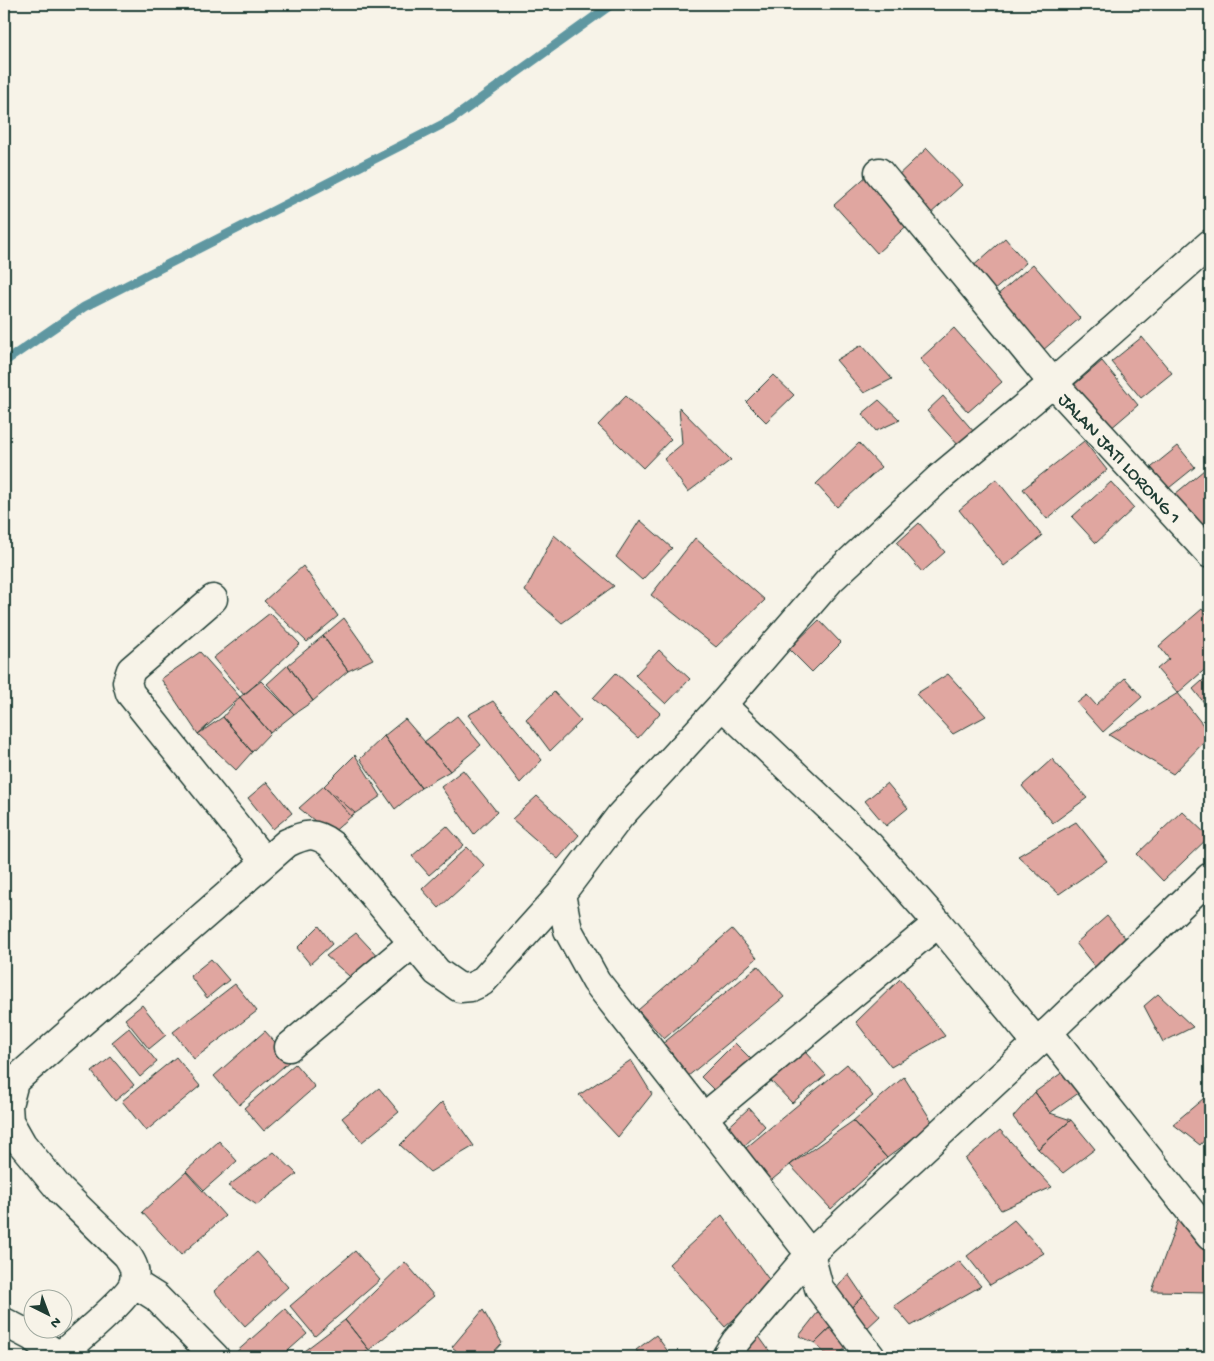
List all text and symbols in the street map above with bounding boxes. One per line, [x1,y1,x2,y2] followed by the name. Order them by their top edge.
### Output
[1052,389,1185,530] street label: JALAN JATI LORONG 1
[22,1288,72,1338] north arrow
[46,1312,64,1331] text: N

